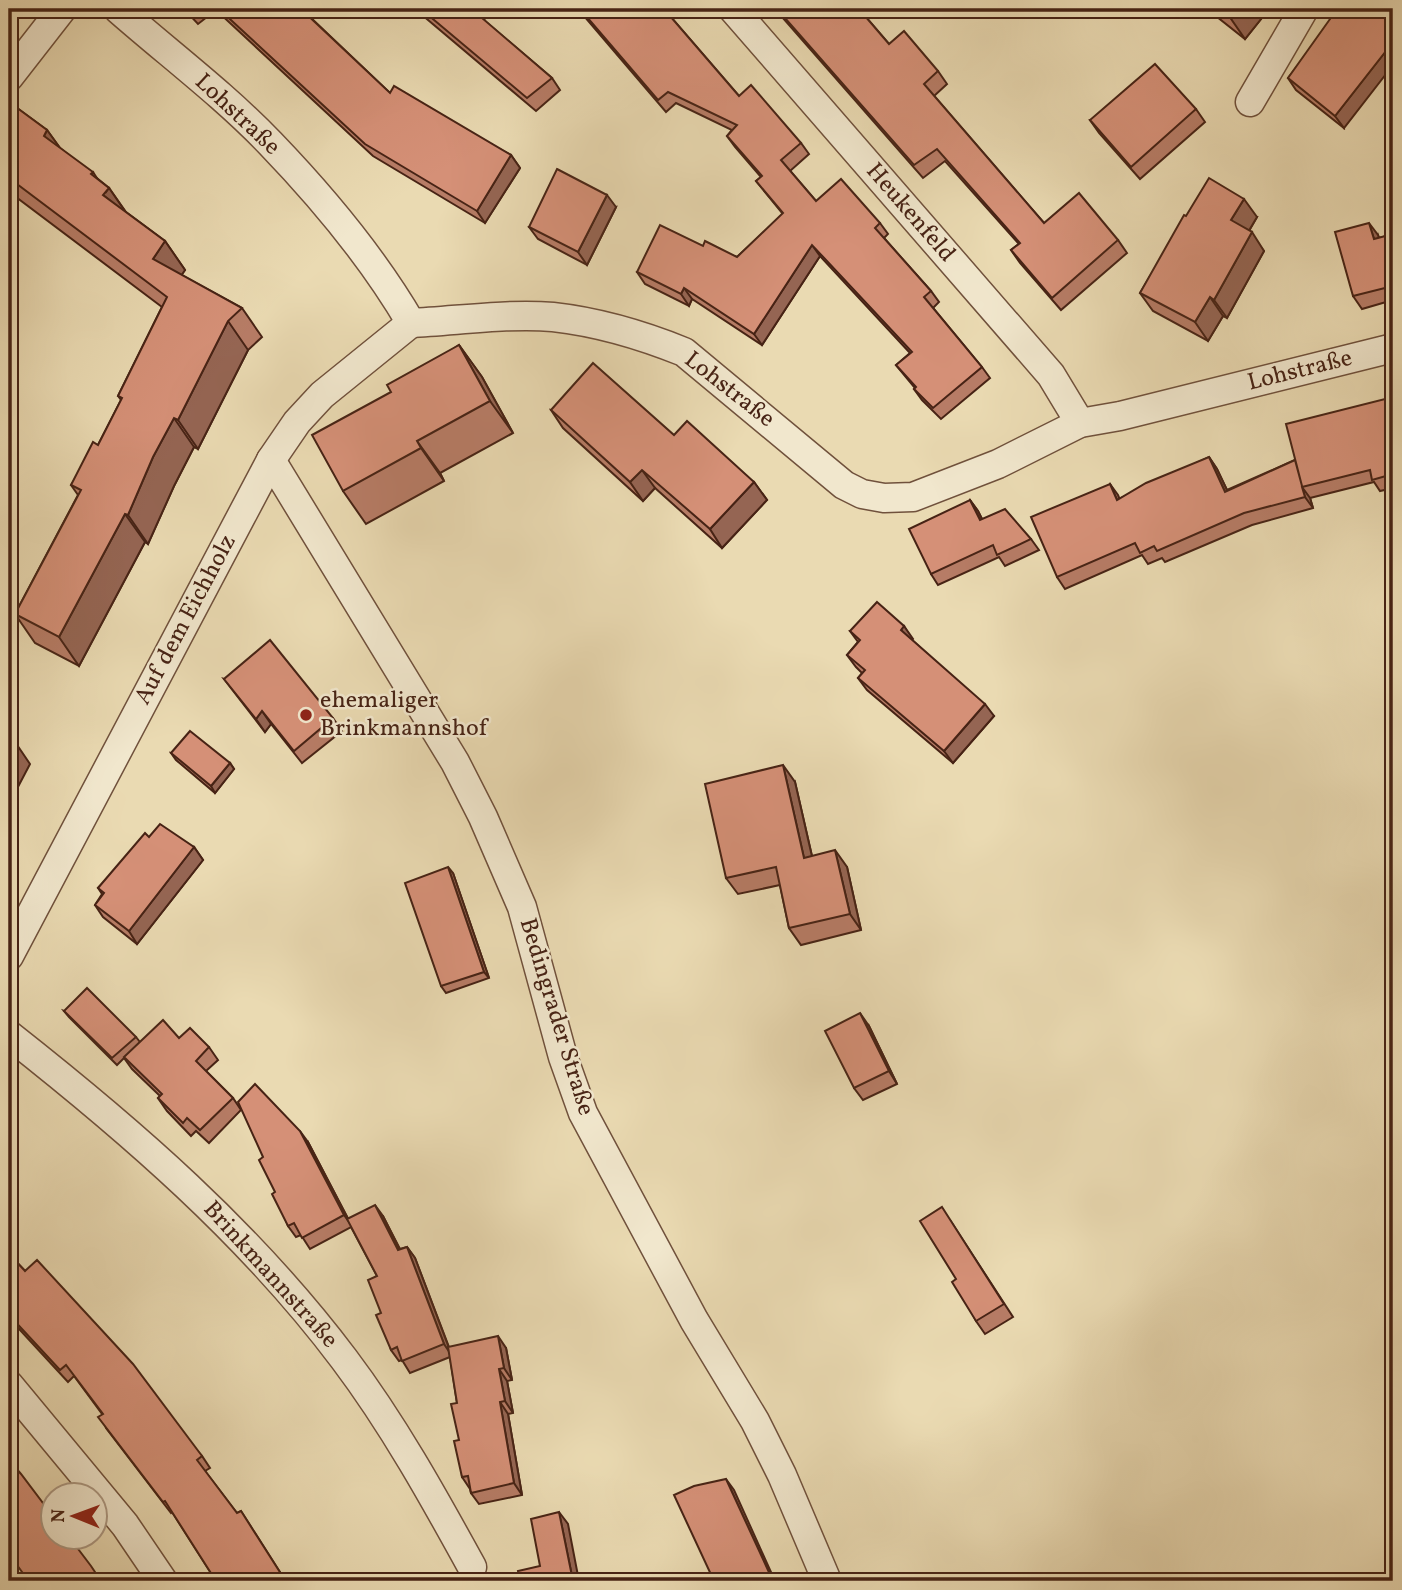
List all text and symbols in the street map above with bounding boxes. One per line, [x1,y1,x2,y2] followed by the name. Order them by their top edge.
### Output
[186,66,288,164] street label: Lohstraße
[857,156,963,270] street label: Heukenfeld
[1244,342,1356,400] street label: Lohstraße
[676,344,782,436] street label: Lohstraße
[127,529,245,711] street label: Auf dem Eichholz
[320,684,490,746] place label: ehemaliger Brinkmannshof
[298,707,314,723] marker: ehemaliger Brinkmannshof
[510,914,602,1120] street label: Bedingrader Straße
[194,1194,346,1356] street label: Brinkmannstraße
[38,1482,108,1552] north arrow
[46,1508,72,1523] text: N

